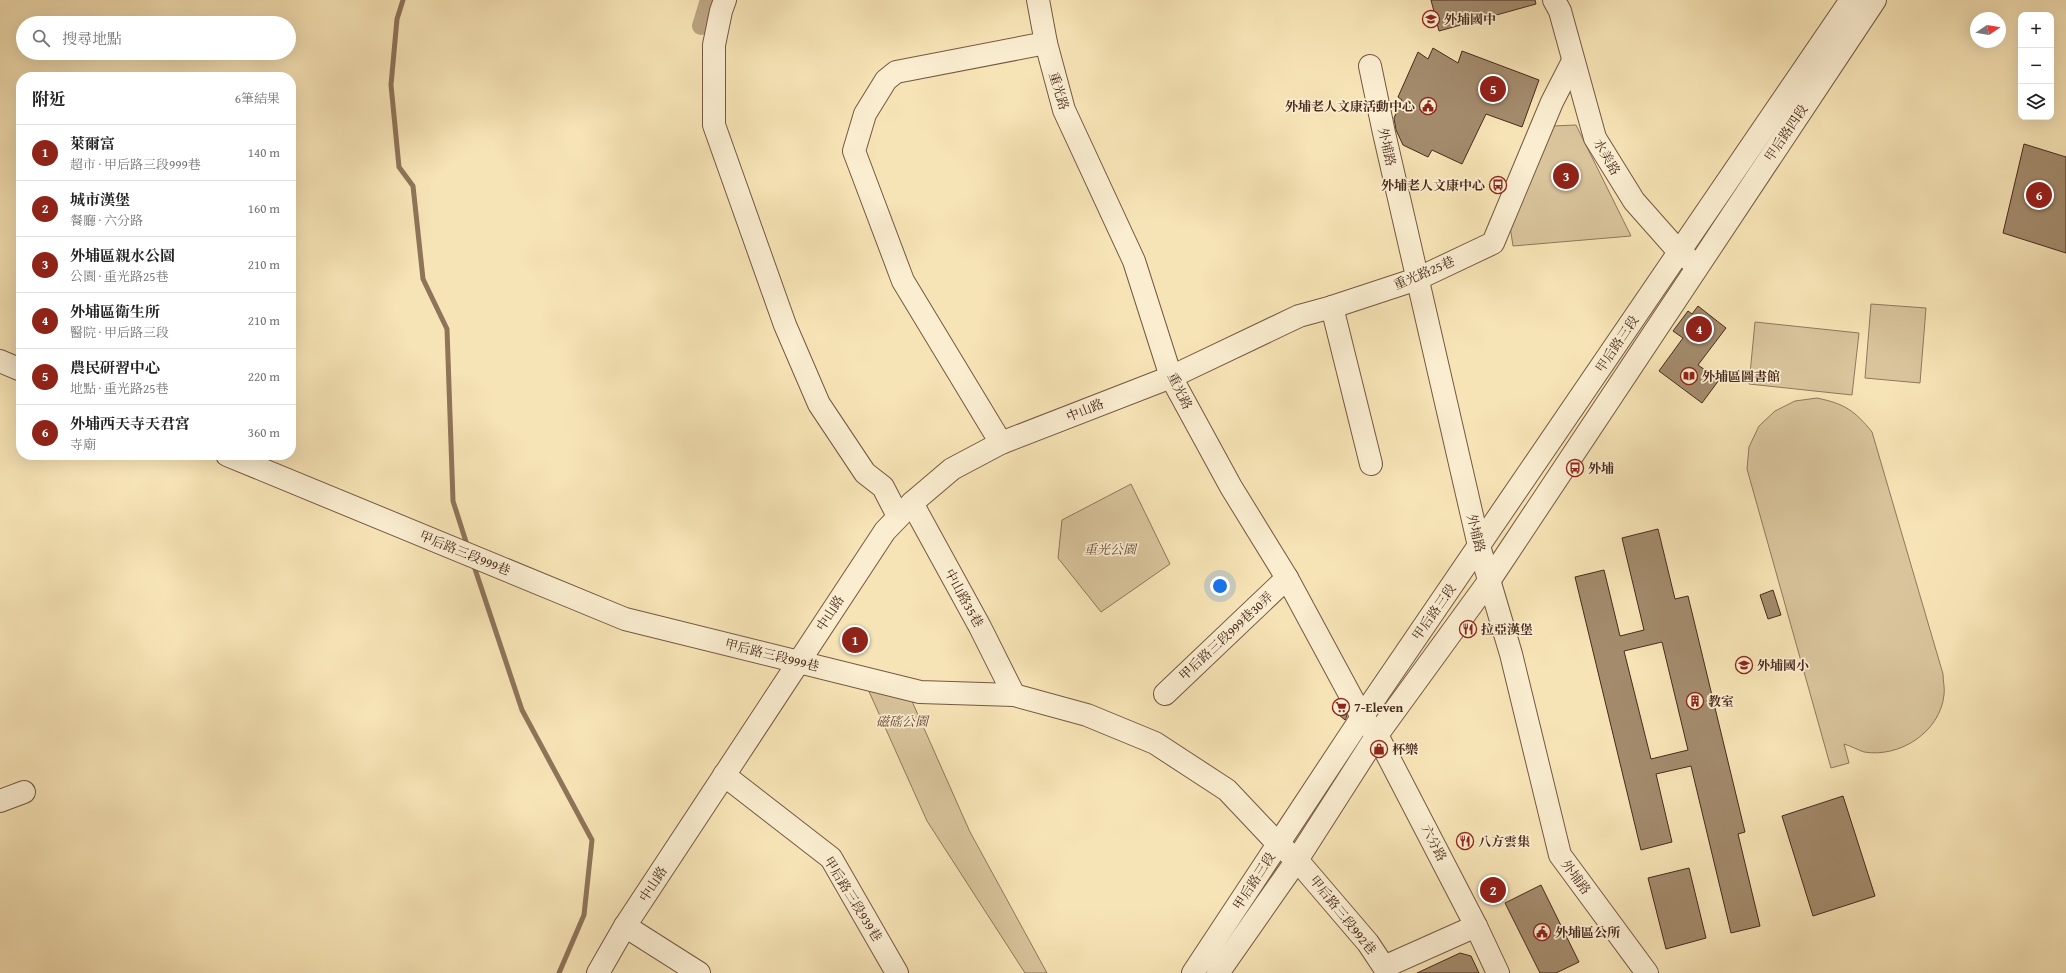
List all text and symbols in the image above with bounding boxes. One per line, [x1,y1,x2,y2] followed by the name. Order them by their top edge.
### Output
[1421,9,1441,29] school or university icon: 外埔國中
[1444,10,1496,29] place label: 外埔國中
[1970,12,2006,48] north arrow
[2018,12,2054,120] map controls
[2018,12,2054,48] button: +
[16,16,296,60] search box
[30,27,52,49] icon: search
[62,28,122,49] text: 搜尋地點
[2018,48,2054,84] button: −
[1044,70,1074,112] street label: 重光路
[1480,74,1506,104] pin: 5
[2018,84,2054,120] button: layers
[32,86,66,111] text: 附近
[235,89,280,108] text: 6筆結果
[1418,96,1438,116] public building icon: 外埔老人文康活動中心
[1285,97,1415,116] place label: 外埔老人文康活動中心
[1760,101,1812,165] street label: 甲后路四段
[1373,126,1401,168] street label: 外埔路
[70,133,115,154] text: 萊爾富
[1589,135,1625,179] street label: 水美路
[42,143,48,162] text: 1
[248,143,280,162] text: 140 m
[70,155,201,174] text: 超市 · 甲后路三段999巷
[1553,161,1579,191] pin: 3
[1488,175,1508,195] bus stop icon: 外埔老人文康中心
[1381,176,1485,195] place label: 外埔老人文康中心
[2026,180,2052,210] pin: 6
[70,189,130,210] text: 城市漢堡
[42,199,48,218] text: 2
[248,199,280,218] text: 160 m
[70,211,143,230] text: 餐廳 · 六分路
[70,245,175,266] text: 外埔區親水公園
[1391,252,1457,294] street label: 重光路25巷
[42,255,48,274] text: 3
[248,255,280,274] text: 210 m
[70,267,168,286] text: 公園 · 重光路25巷
[70,301,160,322] text: 外埔區衛生所
[42,311,48,330] text: 4
[248,311,280,330] text: 210 m
[1591,312,1643,376] street label: 甲后路三段
[1686,314,1712,344] pin: 4
[70,323,169,342] text: 醫院 · 甲后路三段
[70,357,160,378] text: 農民研習中心
[1679,366,1699,386] library icon: 外埔區圖書館
[42,367,48,386] text: 5
[248,367,280,386] text: 220 m
[1702,367,1780,386] place label: 外埔區圖書館
[1163,369,1197,413] street label: 重光路
[70,379,168,398] text: 地點 · 重光路25巷
[1063,394,1107,426] street label: 中山路
[70,413,190,434] text: 外埔西天寺天君宮
[42,423,48,442] text: 6
[248,423,280,442] text: 360 m
[70,435,96,454] text: 寺廟
[1565,458,1585,478] bus stop icon: 外埔
[1588,459,1614,478] place label: 外埔
[1462,512,1490,554] street label: 外埔路
[417,526,513,580] street label: 甲后路三段999巷
[1084,540,1138,559] park label: 重光公園
[940,565,988,631] street label: 中山路35巷
[1210,576,1230,596] your location
[1408,580,1460,644] street label: 甲后路三段
[1175,587,1277,685] street label: 甲后路三段999巷30弄
[811,591,849,635] street label: 中山路
[1458,619,1478,639] restaurant icon: 拉亞漢堡
[1481,620,1533,639] place label: 拉亞漢堡
[842,625,868,655] pin: 1
[723,634,821,676] street label: 甲后路三段999巷
[1734,655,1754,675] school or university icon: 外埔國小
[1757,656,1809,675] place label: 外埔國小
[1685,691,1705,711] building icon: 教室
[1708,692,1734,711] place label: 教室
[1331,697,1351,717] supermarket icon: 7-Eleven
[1354,698,1404,717] place label: 7-Eleven
[876,712,930,731] park label: 磁磘公園
[1369,739,1389,759] shop icon: 杯樂
[1392,740,1418,759] place label: 杯樂
[1417,821,1451,865] street label: 六分路
[1455,831,1475,851] restaurant icon: 八方雲集
[1478,832,1530,851] place label: 八方雲集
[1228,849,1280,913] street label: 甲后路三段
[819,853,887,945] street label: 甲后路三段939巷
[1557,856,1595,898] street label: 外埔路
[634,862,672,906] street label: 中山路
[1305,871,1381,959] street label: 甲后路三段992巷
[1480,875,1506,905] pin: 2
[1532,922,1552,942] public building icon: 外埔區公所
[1555,923,1621,942] place label: 外埔區公所

